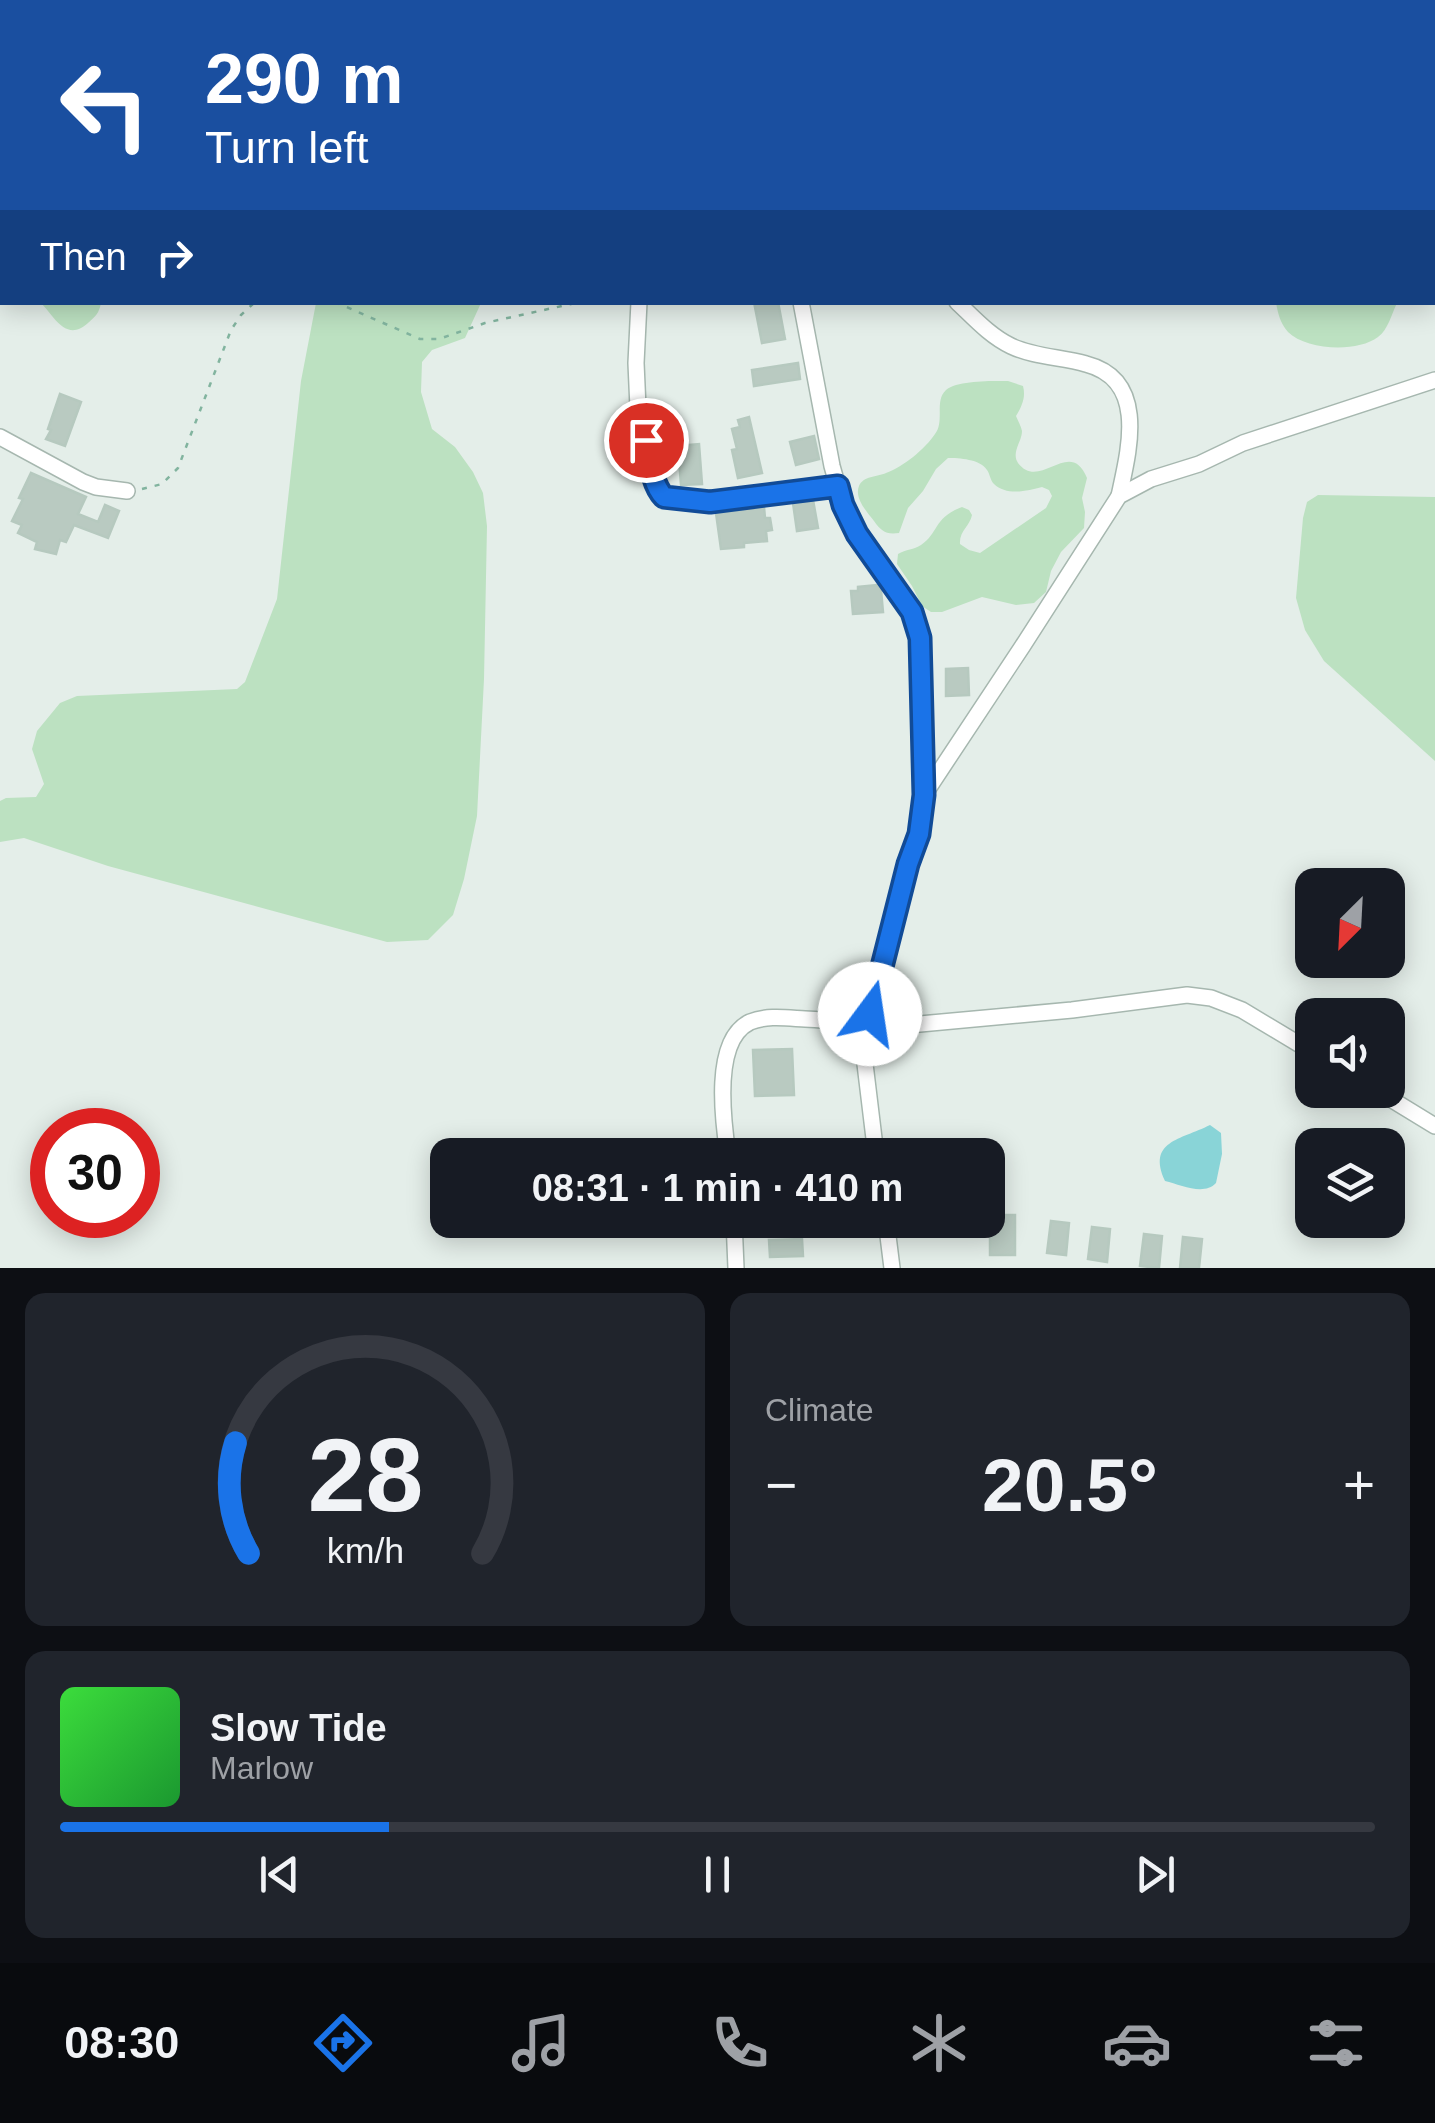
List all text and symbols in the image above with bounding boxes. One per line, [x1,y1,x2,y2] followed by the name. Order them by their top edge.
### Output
[40,40,170,170] icon: left
[205,40,403,118] text: 290 m
[205,122,368,173] text: Turn left
[147,230,202,285] icon: right
[40,236,127,278] text: Then
[604,398,689,483] pin
[619,413,674,468] icon: arrive
[1295,868,1405,978] north arrow
[1295,868,1405,1238] map controls
[818,962,922,1066] position arrow
[1295,998,1405,1108] button: sound
[30,1108,160,1238] speed limit sign: 30
[1295,1128,1405,1238] button: layers
[532,1167,903,1209] text: 08:31 · 1 min · 410 m
[765,1392,873,1428] text: Climate
[307,1417,423,1533] text: 28
[982,1443,1158,1527] text: 20.5°
[765,1454,797,1516] text: −
[1343,1454,1375,1516] text: +
[326,1531,404,1571] text: km/h
[210,1707,387,1749] text: Slow Tide
[210,1750,313,1786] text: Marlow
[252,1847,307,1902] icon: previous
[690,1847,745,1902] icon: pause
[1128,1847,1183,1902] icon: next
[308,2008,378,2078] icon: directions
[506,2008,576,2078] icon: music
[705,2008,775,2078] icon: phone
[904,2008,974,2078] icon: climate
[1102,2008,1172,2078] icon: car
[1301,2008,1371,2078] icon: filters
[64,2017,179,2068] text: 08:30

